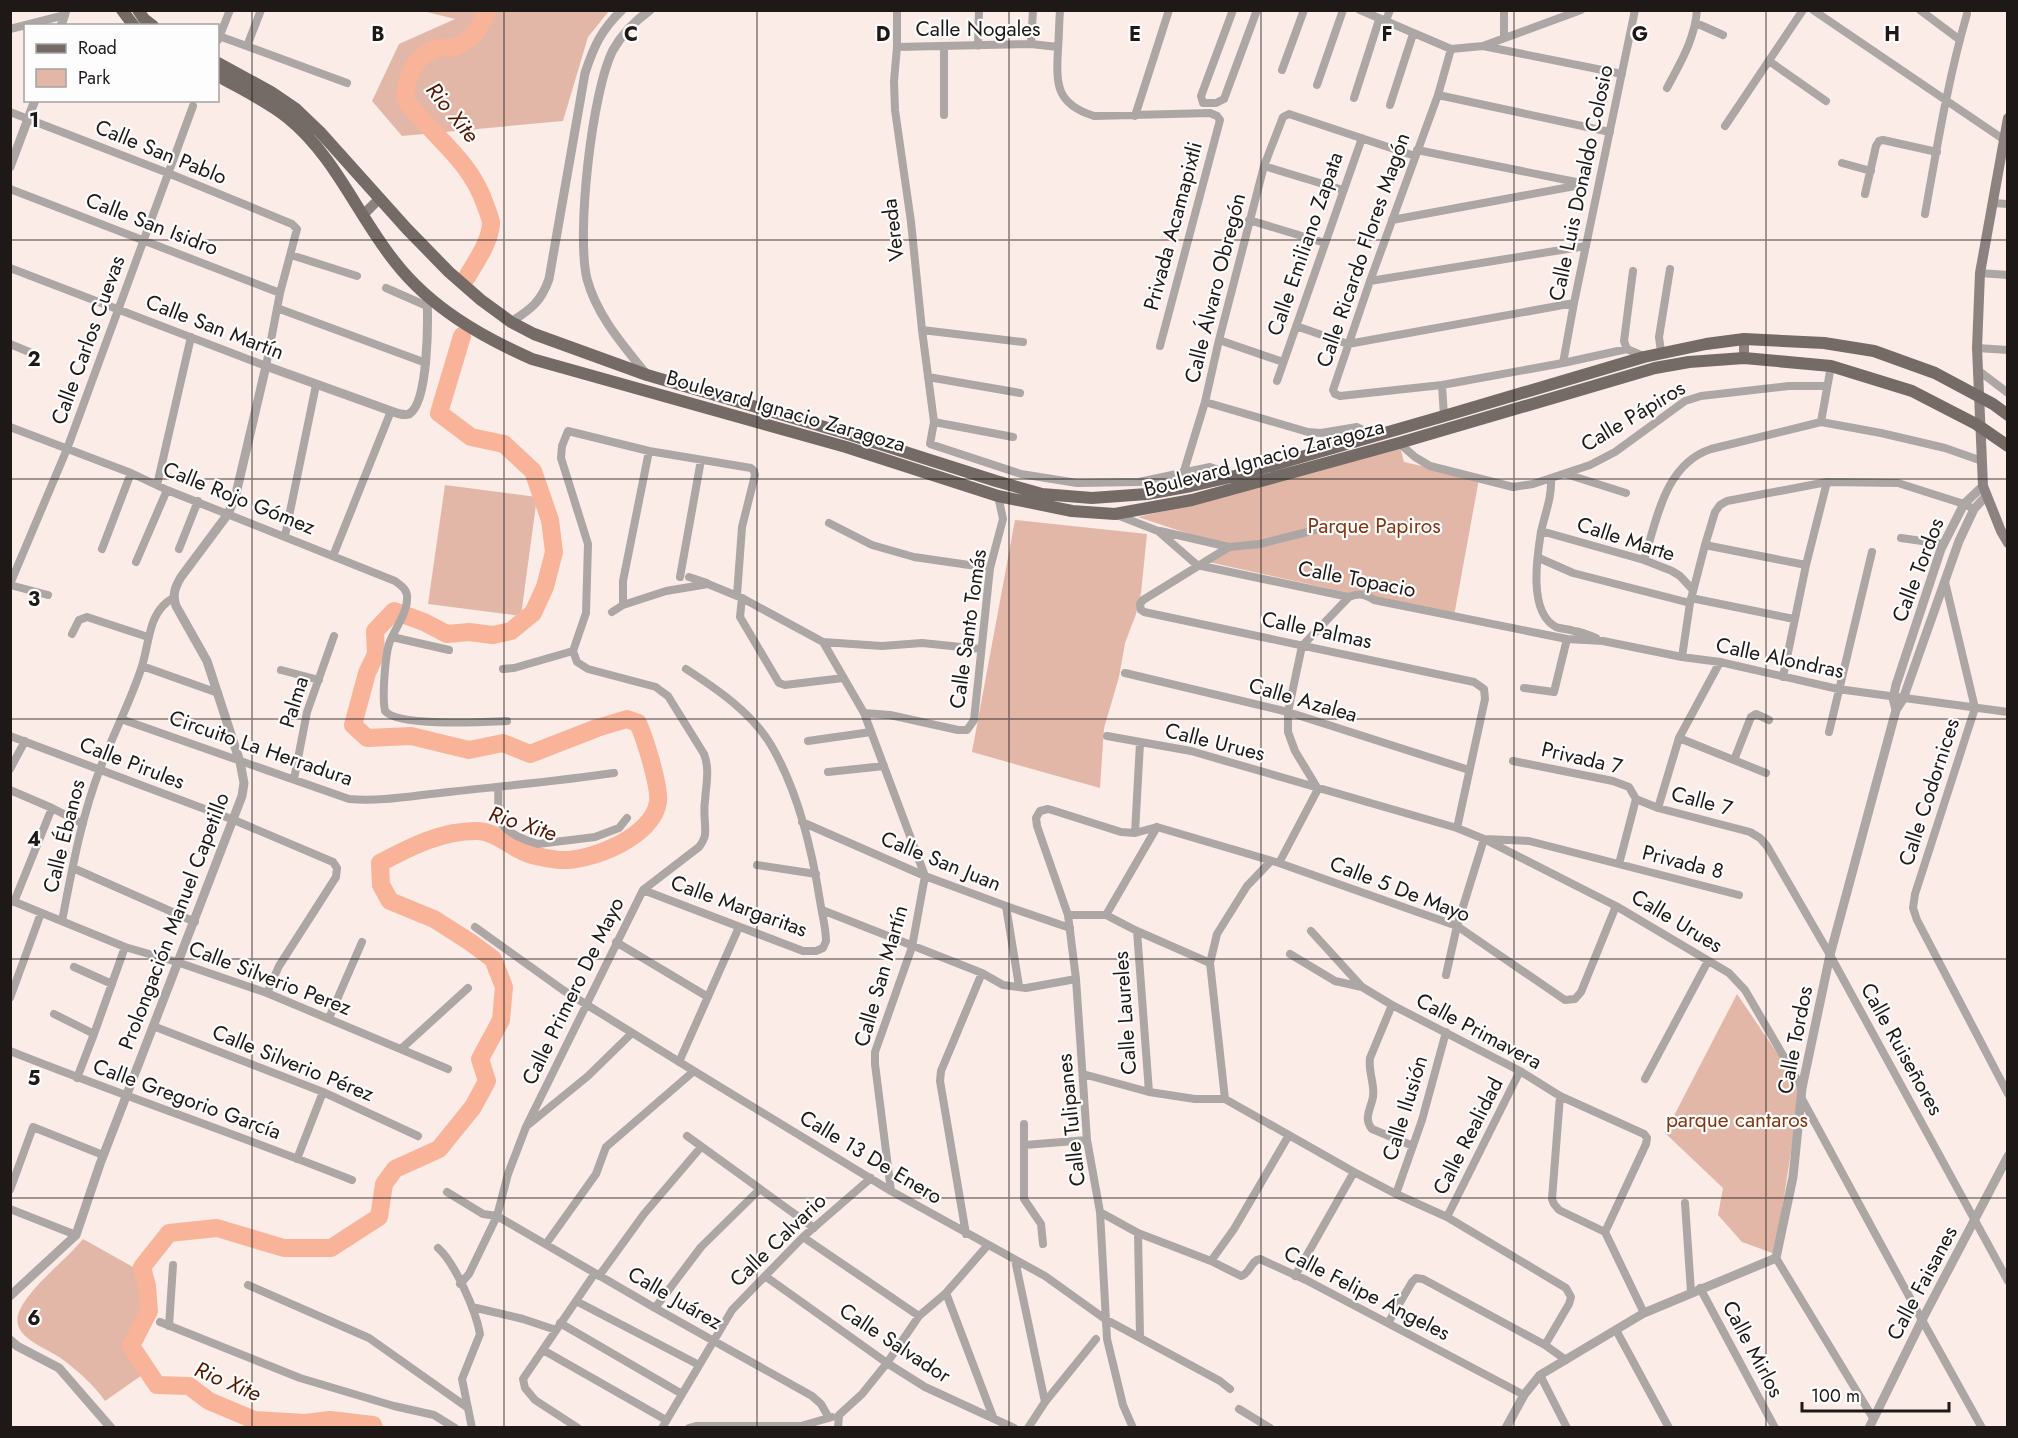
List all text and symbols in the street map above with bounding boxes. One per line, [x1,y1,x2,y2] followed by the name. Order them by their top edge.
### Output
[915,14,1041,44] street label: Calle Nogales
[371,20,385,49] text: B
[624,20,638,49] text: C
[876,20,890,49] text: D
[1129,20,1141,49] text: E
[1381,20,1393,49] text: F
[1632,20,1648,49] text: G
[1884,20,1900,49] text: H
[24,24,219,102] legend
[78,35,117,61] text: Road
[1541,62,1621,304] street label: Calle Luis Donaldo Colosio
[78,65,110,91] text: Park
[419,75,487,149] water label: Rio Xite
[29,106,39,135] text: 1
[91,112,231,192] street label: Calle San Pablo
[1309,129,1417,371] street label: Calle Ricardo Flores Magón
[1136,138,1210,314] street label: Privada Acamapixtli
[1259,148,1351,340] street label: Calle Emiliano Zapata
[81,185,223,263] street label: Calle San Isidro
[1177,190,1253,386] street label: Calle Álvaro Obregón
[874,197,912,263] street label: Vereda
[44,251,132,429] street label: Calle Carlos Cuevas
[141,287,289,367] street label: Calle San Martín
[27,345,41,374] text: 2
[663,362,909,460] street label: Boulevard Ignacio Zaragoza
[1575,373,1691,459] street label: Calle Pápiros
[1141,411,1387,505] street label: Boulevard Ignacio Zaragoza
[158,454,320,542] street label: Calle Rojo Gómez
[1573,509,1679,569] street label: Calle Marte
[1307,511,1441,541] park label: Parque Papiros
[1884,514,1952,626] street label: Calle Tordos
[942,547,994,711] street label: Calle Santo Tomás
[1296,553,1418,605] street label: Calle Topacio
[28,585,40,614] text: 3
[1259,604,1375,656] street label: Calle Palmas
[1713,630,1847,686] street label: Calle Alondras
[1245,670,1361,730] street label: Calle Azalea
[272,673,316,731] street label: Palma
[165,702,357,794] street label: Circuito La Herradura
[1891,714,1967,870] street label: Calle Codornices
[1162,715,1268,769] street label: Calle Urues
[75,729,189,797] street label: Calle Pirules
[1538,734,1626,782] street label: Privada 7
[35,776,93,896] street label: Calle Ébanos
[1668,778,1736,824] street label: Calle 7
[111,788,237,1054] street label: Prolongación Manuel Capetillo
[485,797,561,849] water label: Rio Xite
[876,823,1006,899] street label: Calle San Juan
[27,825,41,854] text: 4
[1639,837,1727,887] street label: Privada 8
[1325,848,1475,930] street label: Calle 5 De Mayo
[666,867,812,945] street label: Calle Margaritas
[1626,882,1728,960] street label: Calle Urues
[514,892,632,1090] street label: Calle Primero De Mayo
[846,902,916,1050] street label: Calle San Martín
[184,933,356,1023] street label: Calle Silverio Perez
[1106,950,1144,1076] street label: Calle Laureles
[1853,977,1951,1121] street label: Calle Ruiseñores
[1770,983,1820,1097] street label: Calle Tordos
[1411,985,1547,1077] street label: Calle Primavera
[208,1017,379,1109] street label: Calle Silverio Pérez
[89,1051,285,1147] street label: Calle Gregorio García
[1049,1052,1093,1188] street label: Calle Tulipanes
[1375,1052,1435,1164] street label: Calle Ilusión
[28,1064,41,1093] text: 5
[1426,1072,1510,1200] street label: Calle Realidad
[794,1103,948,1211] street label: Calle 13 De Enero
[1666,1105,1808,1135] park label: parque cantaros
[723,1186,833,1294] street label: Calle Calvario
[1879,1221,1965,1345] street label: Calle Faisanes
[1279,1238,1455,1348] street label: Calle Felipe Ángeles
[622,1259,728,1337] street label: Calle Juárez
[1715,1295,1791,1403] street label: Calle Mirlos
[833,1296,957,1391] street label: Calle Salvador
[27,1304,41,1333] text: 6
[190,1353,266,1409] water label: Rio Xite
[1802,1375,1949,1413] scale bar
[1811,1383,1860,1409] text: 100 m

